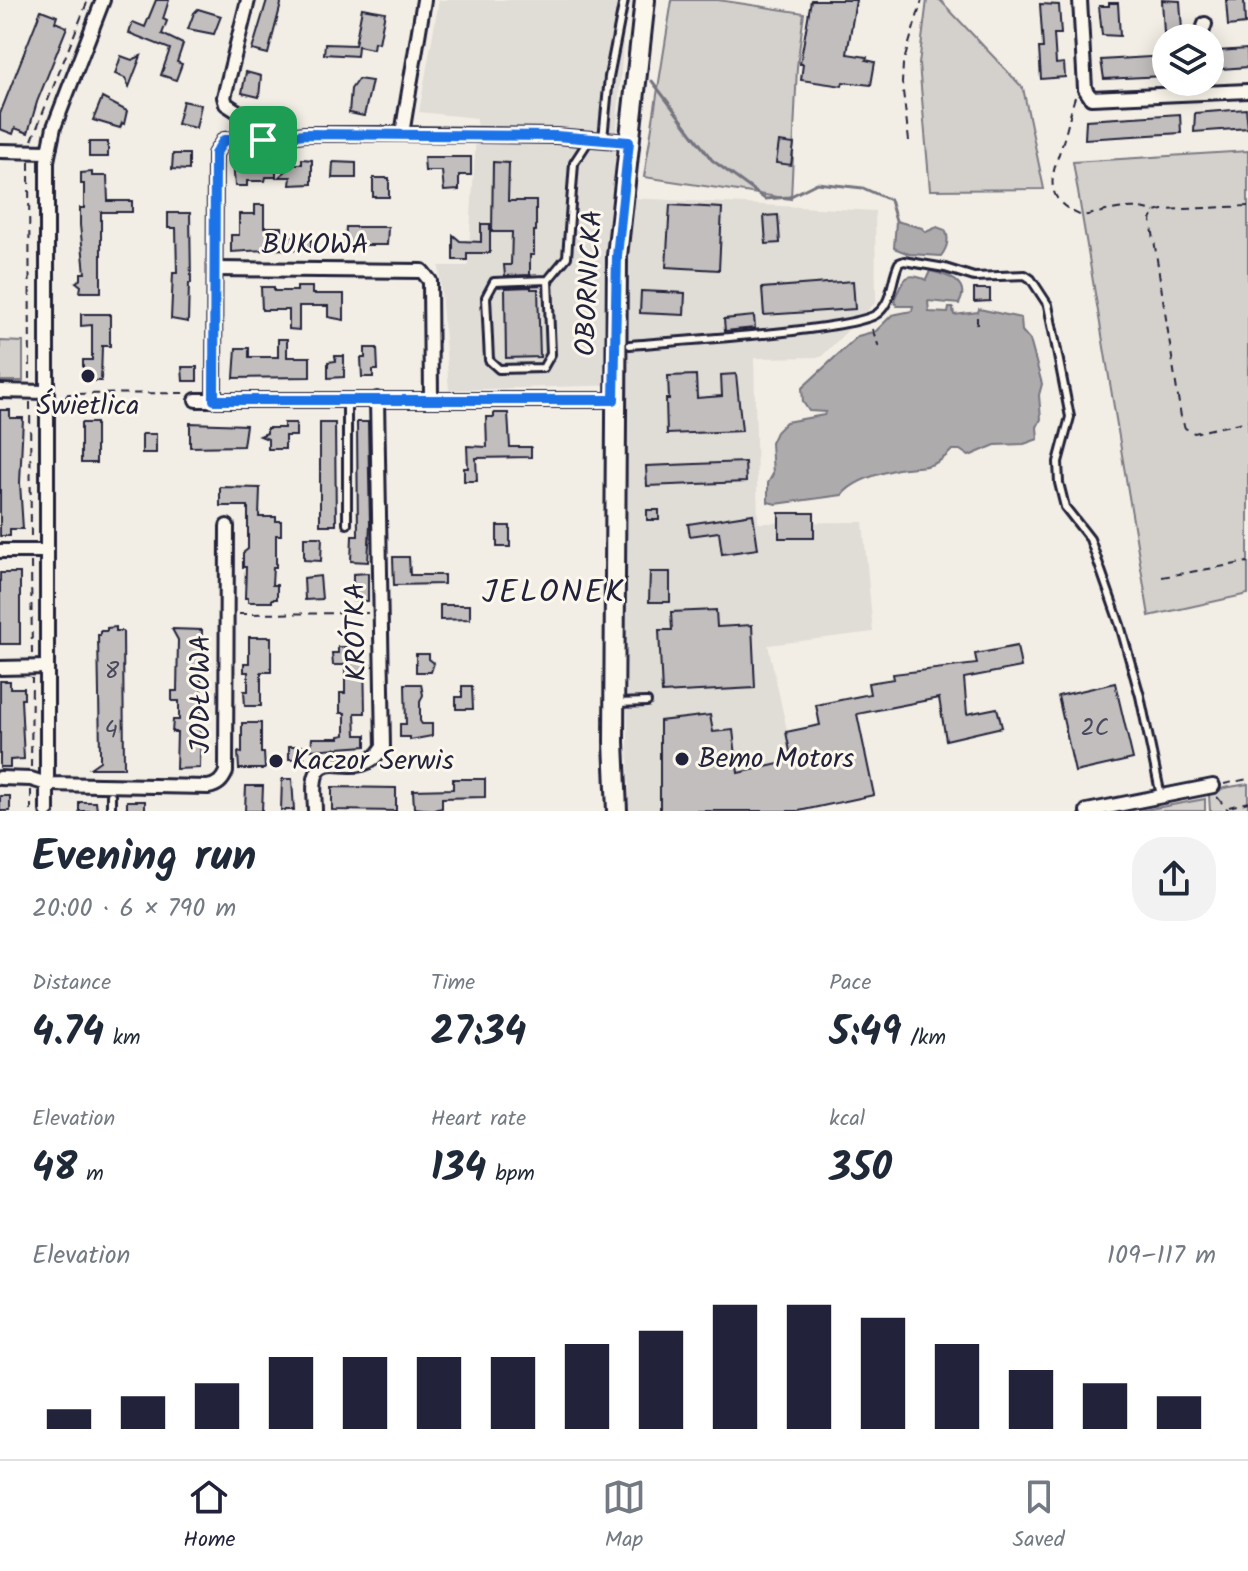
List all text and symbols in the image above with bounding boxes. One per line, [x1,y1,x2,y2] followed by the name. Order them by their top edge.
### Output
[1152,24,1224,96] map controls
[1152,24,1224,96] button: layers
[229,106,297,174] pin
[241,118,285,162] icon: arrive
[564,209,616,357] street label: OBORNICKA
[261,223,369,268] street label: BUKOWA
[79,367,97,385] marker: Świetlica
[37,384,139,429] place label: Świetlica
[482,568,626,619] district label: JELONEK
[334,582,380,682] street label: KRÓTKA
[179,635,224,753] street label: JODŁOWA
[105,652,120,691] house number: 8
[1081,709,1109,748] house number: 2C
[104,711,118,750] house number: 4
[698,737,854,782] place label: Bemo Motors
[292,739,454,784] place label: Kaczor Serwis
[673,750,691,768] marker: Bemo Motors
[267,752,285,770] marker: Kaczor Serwis
[32,823,256,893] text: Evening run
[1132,837,1216,921] button: share
[32,888,236,930] text: 20:00 · 6 × 790 m
[32,966,111,1001] text: Distance
[431,966,475,1001] text: Time
[829,966,871,1001] text: Pace
[32,1001,104,1065] text: 4.74
[431,1001,526,1065] text: 27:34
[829,1001,901,1065] text: 5:49
[104,1021,141,1056] text: km
[901,1021,946,1056] text: /km
[32,1102,115,1137] text: Elevation
[431,1102,526,1137] text: Heart rate
[829,1102,865,1137] text: kcal
[32,1137,77,1201] text: 48
[431,1137,486,1201] text: 134
[829,1137,892,1201] text: 350
[77,1157,104,1192] text: m
[486,1157,535,1192] text: bpm
[32,1235,130,1277] text: Elevation
[1107,1235,1216,1277] text: 109–117 m
[183,1475,235,1558] tab: Home
[602,1475,646,1558] tab: Map
[1013,1475,1065,1558] tab: Saved

